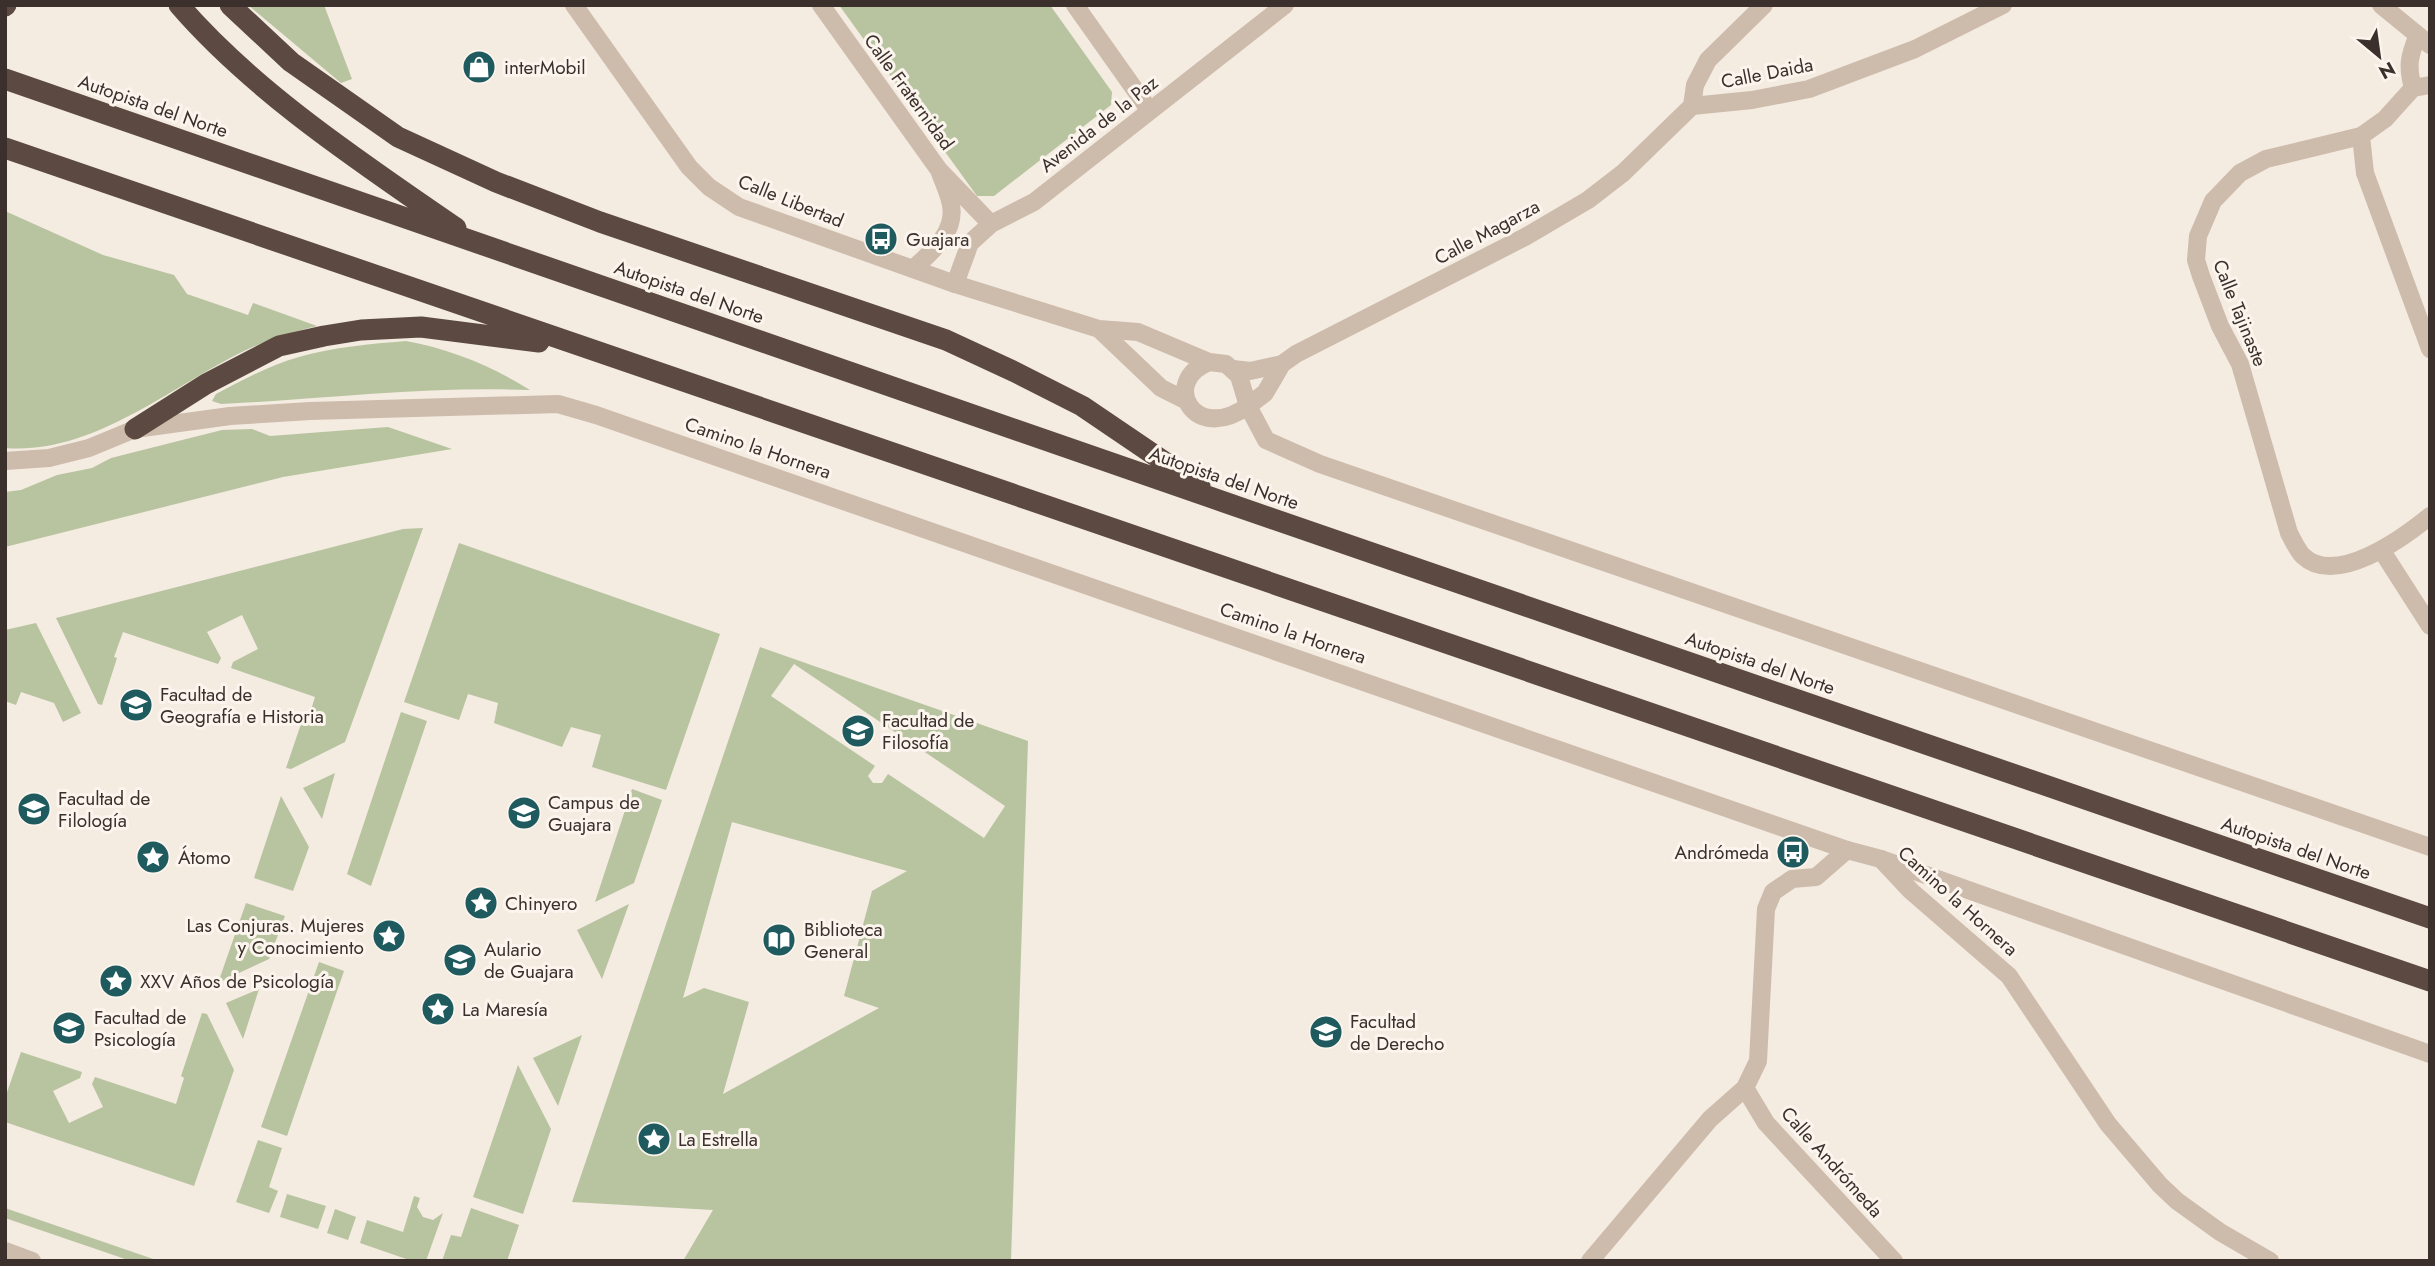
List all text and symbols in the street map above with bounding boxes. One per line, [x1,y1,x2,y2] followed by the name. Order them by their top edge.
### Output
[2344,21,2414,91] north arrow
[858,28,960,156] street label: Calle Fraternidad
[460,48,498,86] shop icon: interMobil
[1719,51,1815,95] street label: Calle Daida
[504,54,586,81] place label: interMobil
[2374,55,2400,86] text: N
[75,68,232,144] street label: Autopista del Norte
[1034,69,1164,179] street label: Avenida de la Paz
[734,168,848,234] street label: Calle Libertad
[1430,193,1544,271] street label: Calle Magarza
[862,220,900,258] bus stop icon: Guajara
[906,226,969,253] place label: Guajara
[611,254,768,330] street label: Autopista del Norte
[2206,255,2274,371] street label: Calle Tajinaste
[681,410,835,486] street label: Camino la Hornera
[1146,440,1303,516] street label: Autopista del Norte
[1216,595,1370,671] street label: Camino la Hornera
[1682,625,1839,701] street label: Autopista del Norte
[160,681,324,730] place label: Facultad de Geografía e Historia
[117,686,155,724] school or university icon: Facultad de Geografía e Historia
[882,707,975,756] place label: Facultad de Filosofía
[839,712,877,750] school or university icon: Facultad de Filosofía
[58,785,151,834] place label: Facultad de Filología
[548,789,640,838] place label: Campus de Guajara
[15,790,53,828] school or university icon: Facultad de Filología
[505,794,543,832] school or university icon: Campus de Guajara
[2218,810,2375,886] street label: Autopista del Norte
[1774,833,1812,871] bus stop icon: Andrómeda
[134,838,172,876] place icon: Átomo
[1674,839,1769,866] place label: Andrómeda
[1892,840,2024,962] street label: Camino la Hornera
[178,844,231,871] place label: Átomo
[462,884,500,922] place icon: Chinyero
[505,890,577,917] place label: Chinyero
[187,912,364,961] place label: Las Conjuras. Mujeres y Conocimiento
[804,916,883,965] place label: Biblioteca General
[370,917,408,955] place icon: Las Conjuras. Mujeres y Conocimiento
[760,921,798,959] library icon: Biblioteca General
[484,936,574,985] place label: Aulario de Guajara
[441,941,479,979] school or university icon: Aulario de Guajara
[97,962,135,1000] place icon: XXV Años de Psicología
[140,968,334,995] place label: XXV Años de Psicología
[419,990,457,1028] place icon: La Maresía
[462,996,548,1023] place label: La Maresía
[94,1004,187,1053] place label: Facultad de Psicología
[1350,1008,1444,1057] place label: Facultad de Derecho
[50,1009,88,1047] school or university icon: Facultad de Psicología
[1307,1013,1345,1051] school or university icon: Facultad de Derecho
[1775,1101,1889,1223] street label: Calle Andrómeda
[635,1120,673,1158] place icon: La Estrella
[678,1126,758,1153] place label: La Estrella

